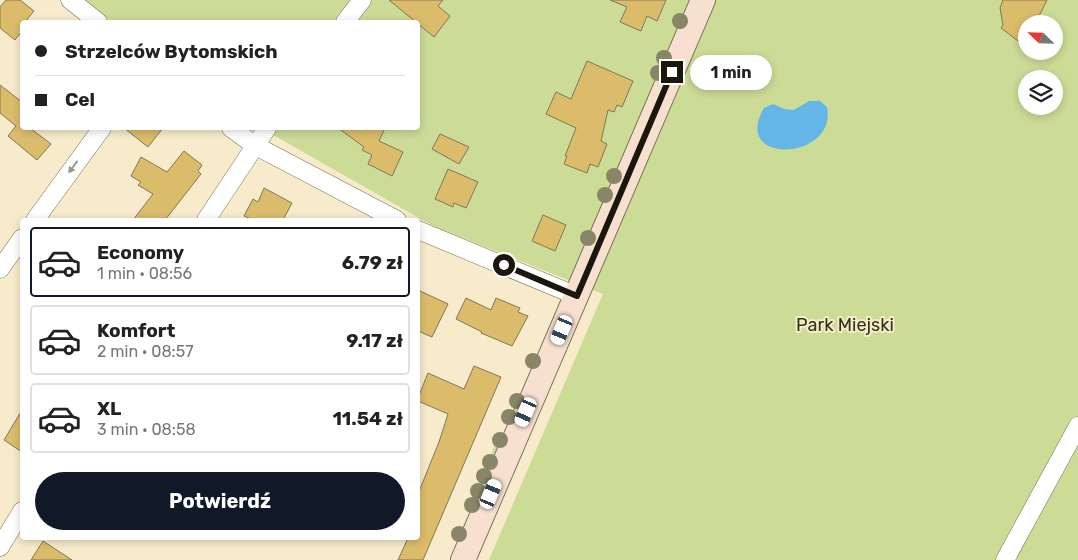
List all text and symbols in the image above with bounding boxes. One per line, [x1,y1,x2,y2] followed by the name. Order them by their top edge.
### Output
[1018,15,1062,60] north arrow
[1018,15,1063,115] map controls
[65,40,278,63] text: Strzelców Bytomskich
[690,54,772,90] callout: 1 min
[661,61,683,83] route end
[711,63,751,82] text: 1 min
[1018,70,1063,115] button: layers
[65,88,95,111] text: Cel
[68,160,78,174] one-way arrow
[37,240,82,285] icon: car
[97,241,184,264] text: Economy
[342,251,403,274] text: 6.79 zł
[493,254,515,276] route start
[97,264,192,283] text: 1 min · 08:56
[549,313,574,347] car
[796,314,894,336] park label: Park Miejski
[37,318,82,363] icon: car
[97,319,175,342] text: Komfort
[346,329,403,352] text: 9.17 zł
[97,342,193,361] text: 2 min · 08:57
[513,395,538,429] car
[37,396,82,441] icon: car
[97,397,121,420] text: XL
[332,407,403,430] text: 11.54 zł
[97,420,196,439] text: 3 min · 08:58
[35,472,405,530] button: Potwierdź
[478,477,503,511] car

